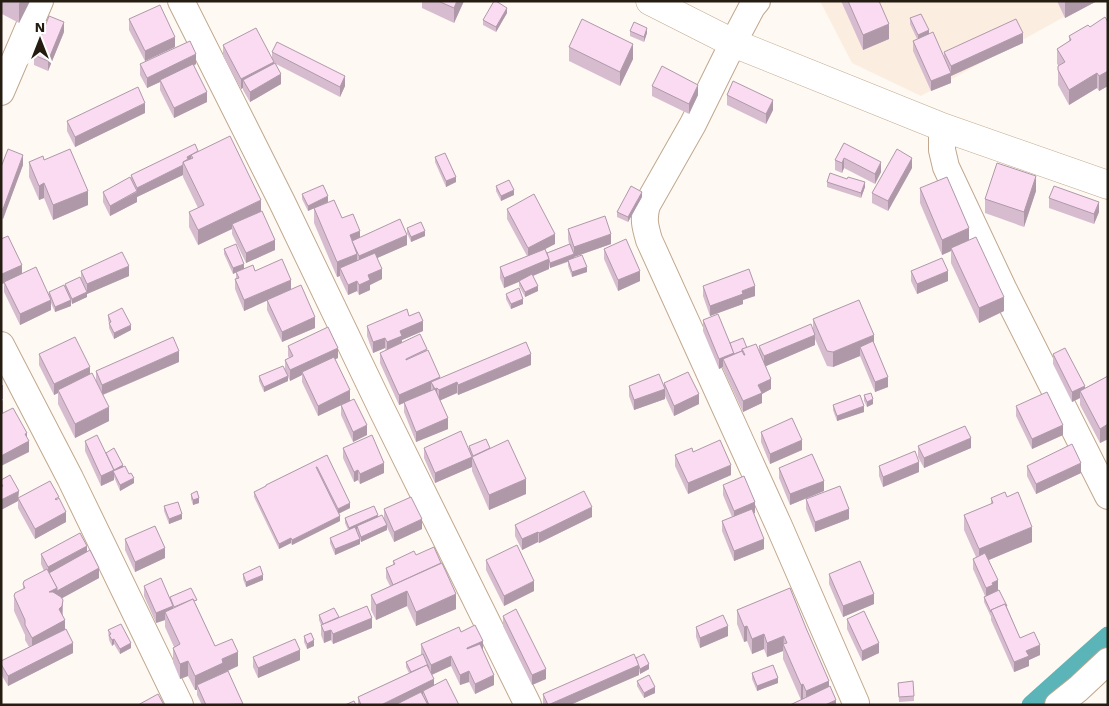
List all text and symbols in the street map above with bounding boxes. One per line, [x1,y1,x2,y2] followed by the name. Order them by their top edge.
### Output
[15,15,65,65] north arrow
[35,19,45,35] text: N

